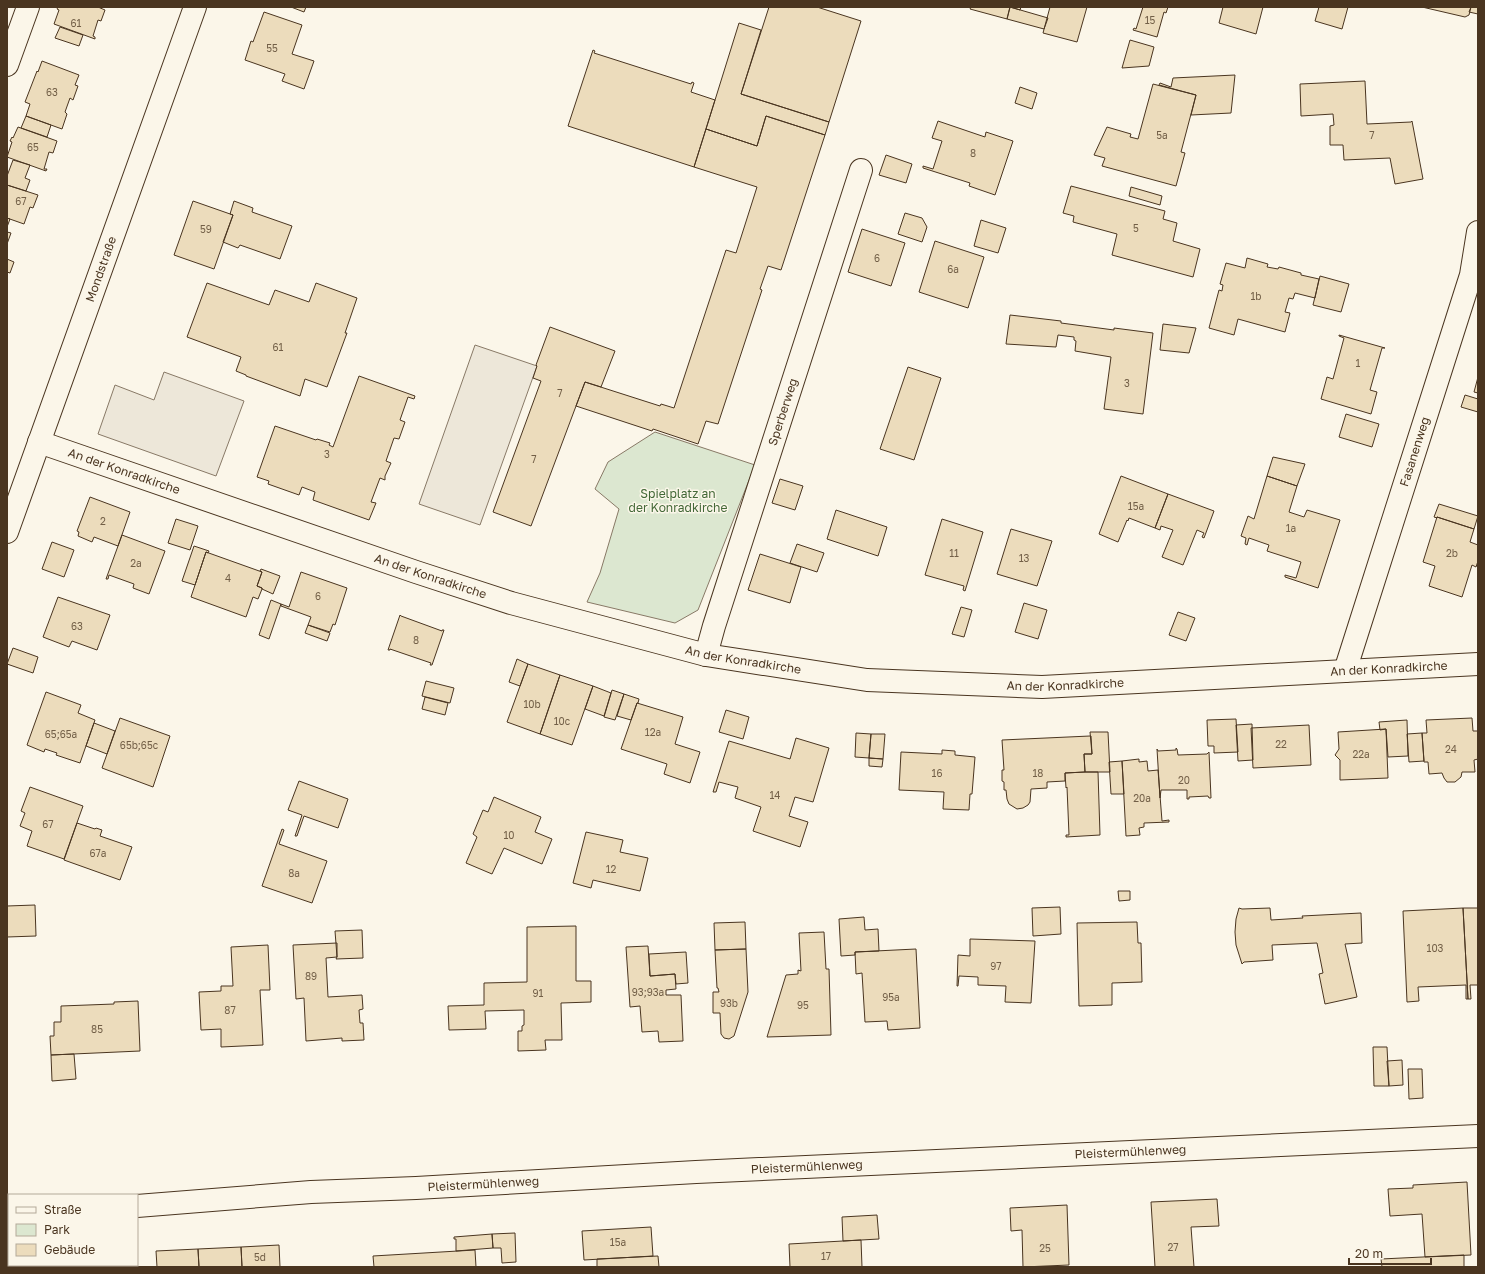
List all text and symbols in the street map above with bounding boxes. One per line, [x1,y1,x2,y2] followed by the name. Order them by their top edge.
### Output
[1145,14,1156,26] house number: 15
[71,17,82,29] house number: 61
[266,42,278,54] house number: 55
[46,86,58,98] house number: 63
[1156,129,1168,141] house number: 5a
[1369,129,1375,141] house number: 7
[27,141,39,153] house number: 65
[970,147,976,159] house number: 8
[15,195,27,207] house number: 67
[1133,222,1139,234] house number: 5
[200,223,212,235] house number: 59
[82,234,119,304] street label: Mondstraße
[874,252,880,264] house number: 6
[947,263,959,275] house number: 6a
[1251,290,1262,302] house number: 1b
[273,341,284,353] house number: 61
[1356,357,1361,369] house number: 1
[765,376,800,447] street label: Sperberweg
[1124,377,1130,389] house number: 3
[557,387,563,399] house number: 7
[1396,415,1432,488] street label: Fasanenweg
[66,445,182,497] street label: An der Konradkirche
[324,448,330,460] house number: 3
[531,453,537,465] house number: 7
[629,486,727,515] park label: Spielplatz an der Konradkirche
[1128,500,1144,512] house number: 15a
[100,515,106,527] house number: 2
[1286,522,1296,534] house number: 1a
[949,547,959,559] house number: 11
[1446,547,1458,559] house number: 2b
[373,550,489,602] street label: An der Konradkirche
[1019,552,1029,564] house number: 13
[130,557,142,569] house number: 2a
[225,572,231,584] house number: 4
[315,590,321,602] house number: 6
[71,620,83,632] house number: 63
[413,634,419,646] house number: 8
[684,642,802,677] street label: An der Konradkirche
[1330,658,1448,679] street label: An der Konradkirche
[1006,675,1124,694] street label: An der Konradkirche
[523,698,541,710] house number: 10b
[554,715,571,727] house number: 10c
[645,726,661,738] house number: 12a
[45,728,77,740] house number: 65;65a
[1275,738,1287,750] house number: 22
[120,739,159,751] house number: 65b;65c
[1445,743,1457,755] house number: 24
[1352,748,1370,760] house number: 22a
[932,767,942,779] house number: 16
[1033,767,1043,779] house number: 18
[1178,774,1190,786] house number: 20
[770,789,780,801] house number: 14
[1133,792,1151,804] house number: 20a
[42,818,54,830] house number: 67
[503,829,515,841] house number: 10
[90,847,107,859] house number: 67a
[606,863,617,875] house number: 12
[288,867,300,879] house number: 8a
[1427,942,1444,954] house number: 103
[990,960,1002,972] house number: 97
[305,970,317,982] house number: 89
[632,986,664,998] house number: 93;93a
[533,987,544,999] house number: 91
[882,991,900,1003] house number: 95a
[720,997,738,1009] house number: 93b
[797,999,809,1011] house number: 95
[224,1004,236,1016] house number: 87
[91,1023,103,1035] house number: 85
[1074,1141,1187,1162] street label: Pleistermühlenweg
[751,1156,863,1176] street label: Pleistermühlenweg
[427,1173,539,1194] street label: Pleistermühlenweg
[8,1194,138,1266] legend
[44,1202,82,1217] text: Straße
[44,1222,70,1237] text: Park
[610,1236,626,1248] house number: 15a
[1349,1240,1431,1266] scale bar
[1167,1241,1179,1253] house number: 27
[44,1242,95,1257] text: Gebäude
[1039,1242,1051,1254] house number: 25
[1355,1246,1383,1261] text: 20 m
[821,1250,831,1262] house number: 17
[254,1251,266,1263] house number: 5d

